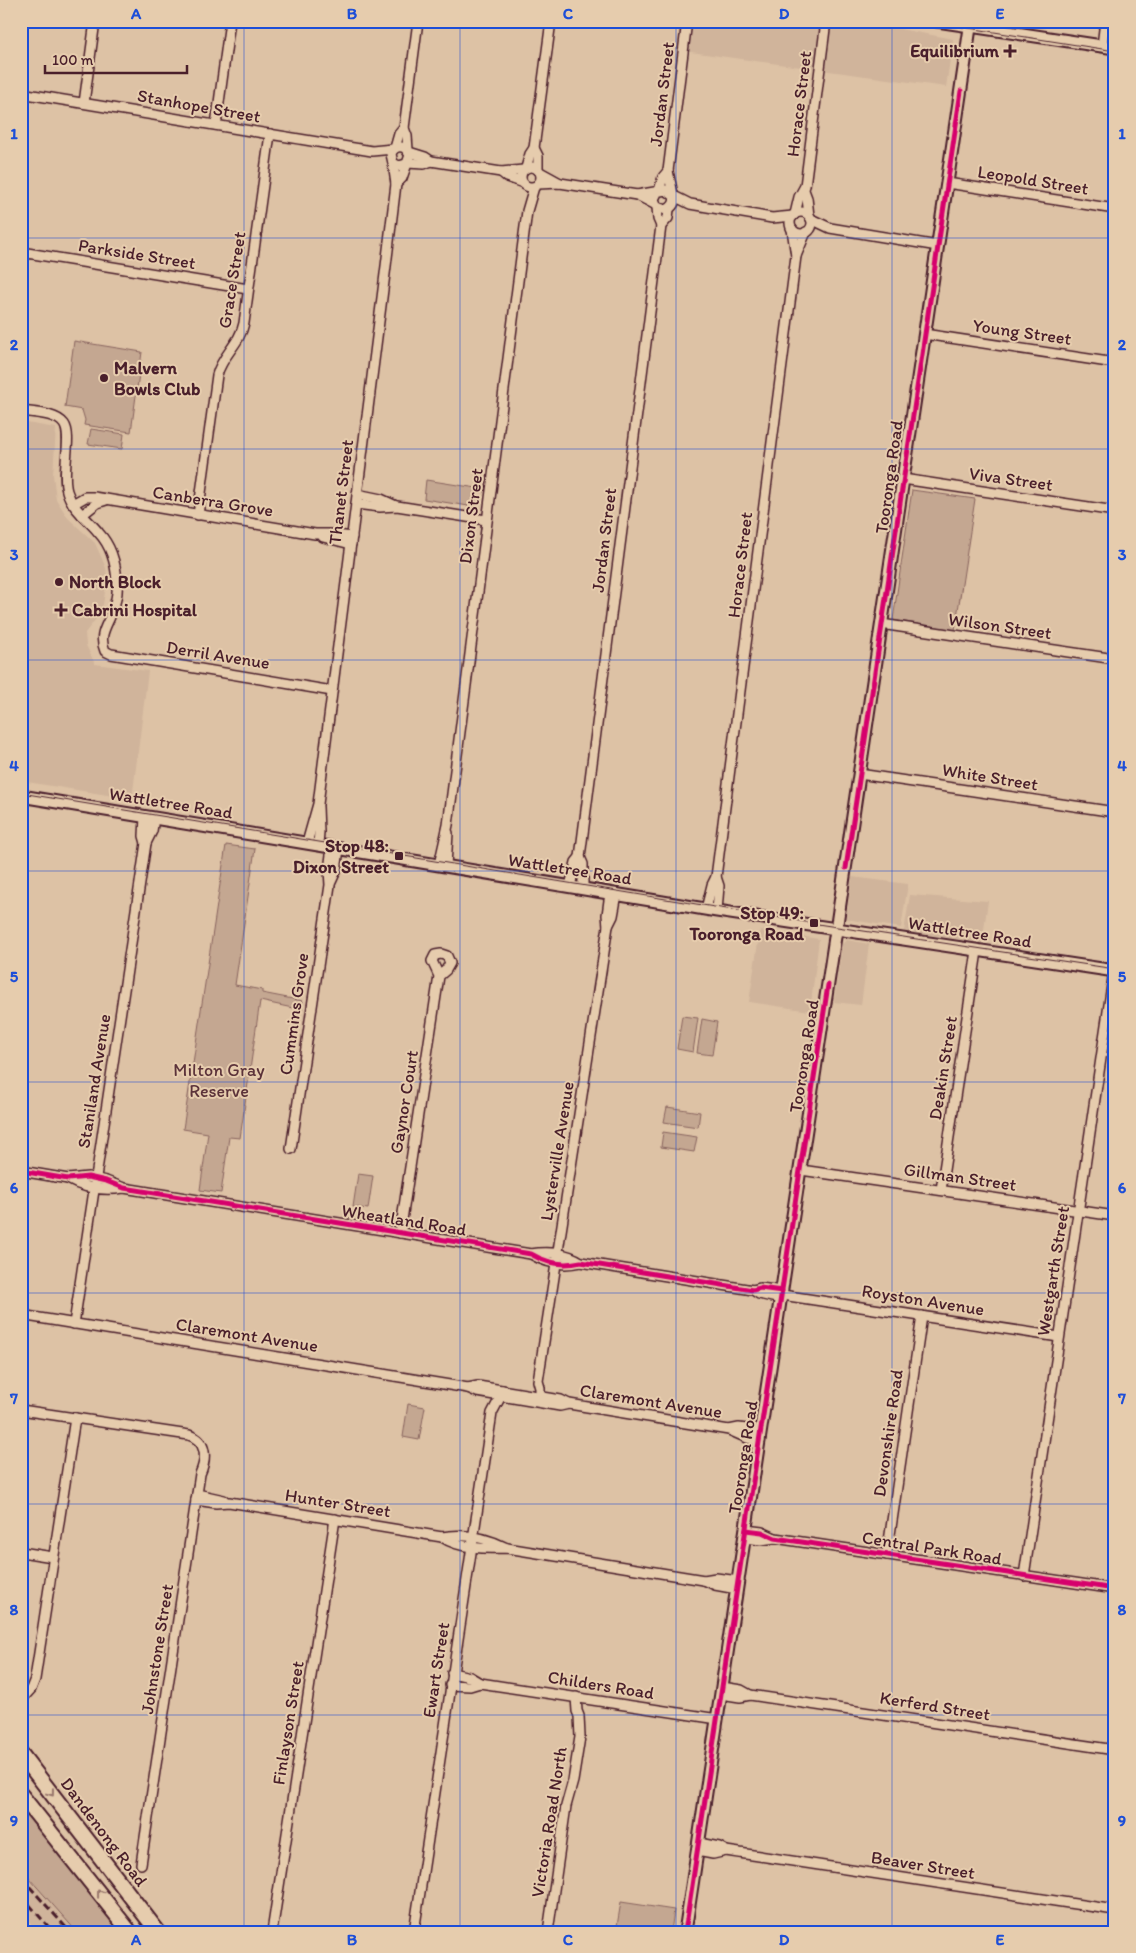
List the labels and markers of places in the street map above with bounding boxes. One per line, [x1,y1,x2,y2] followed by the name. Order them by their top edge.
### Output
[910,40,1000,62] place label: Equilibrium
[1003,44,1017,58] marker: Equilibrium
[114,357,200,400] place label: Malvern Bowls Club
[98,372,110,384] marker: Malvern Bowls Club
[69,571,162,593] place label: North Block
[53,576,65,588] marker: North Block
[72,599,198,621] place label: Cabrini Hospital
[54,603,68,617] marker: Cabrini Hospital
[293,835,389,878] place label: Stop 48: Dixon Street
[393,850,405,862] marker: Stop 48: Dixon Street
[688,902,805,945] place label: Stop 49: Tooronga Road
[808,917,820,929] marker: Stop 49: Tooronga Road

